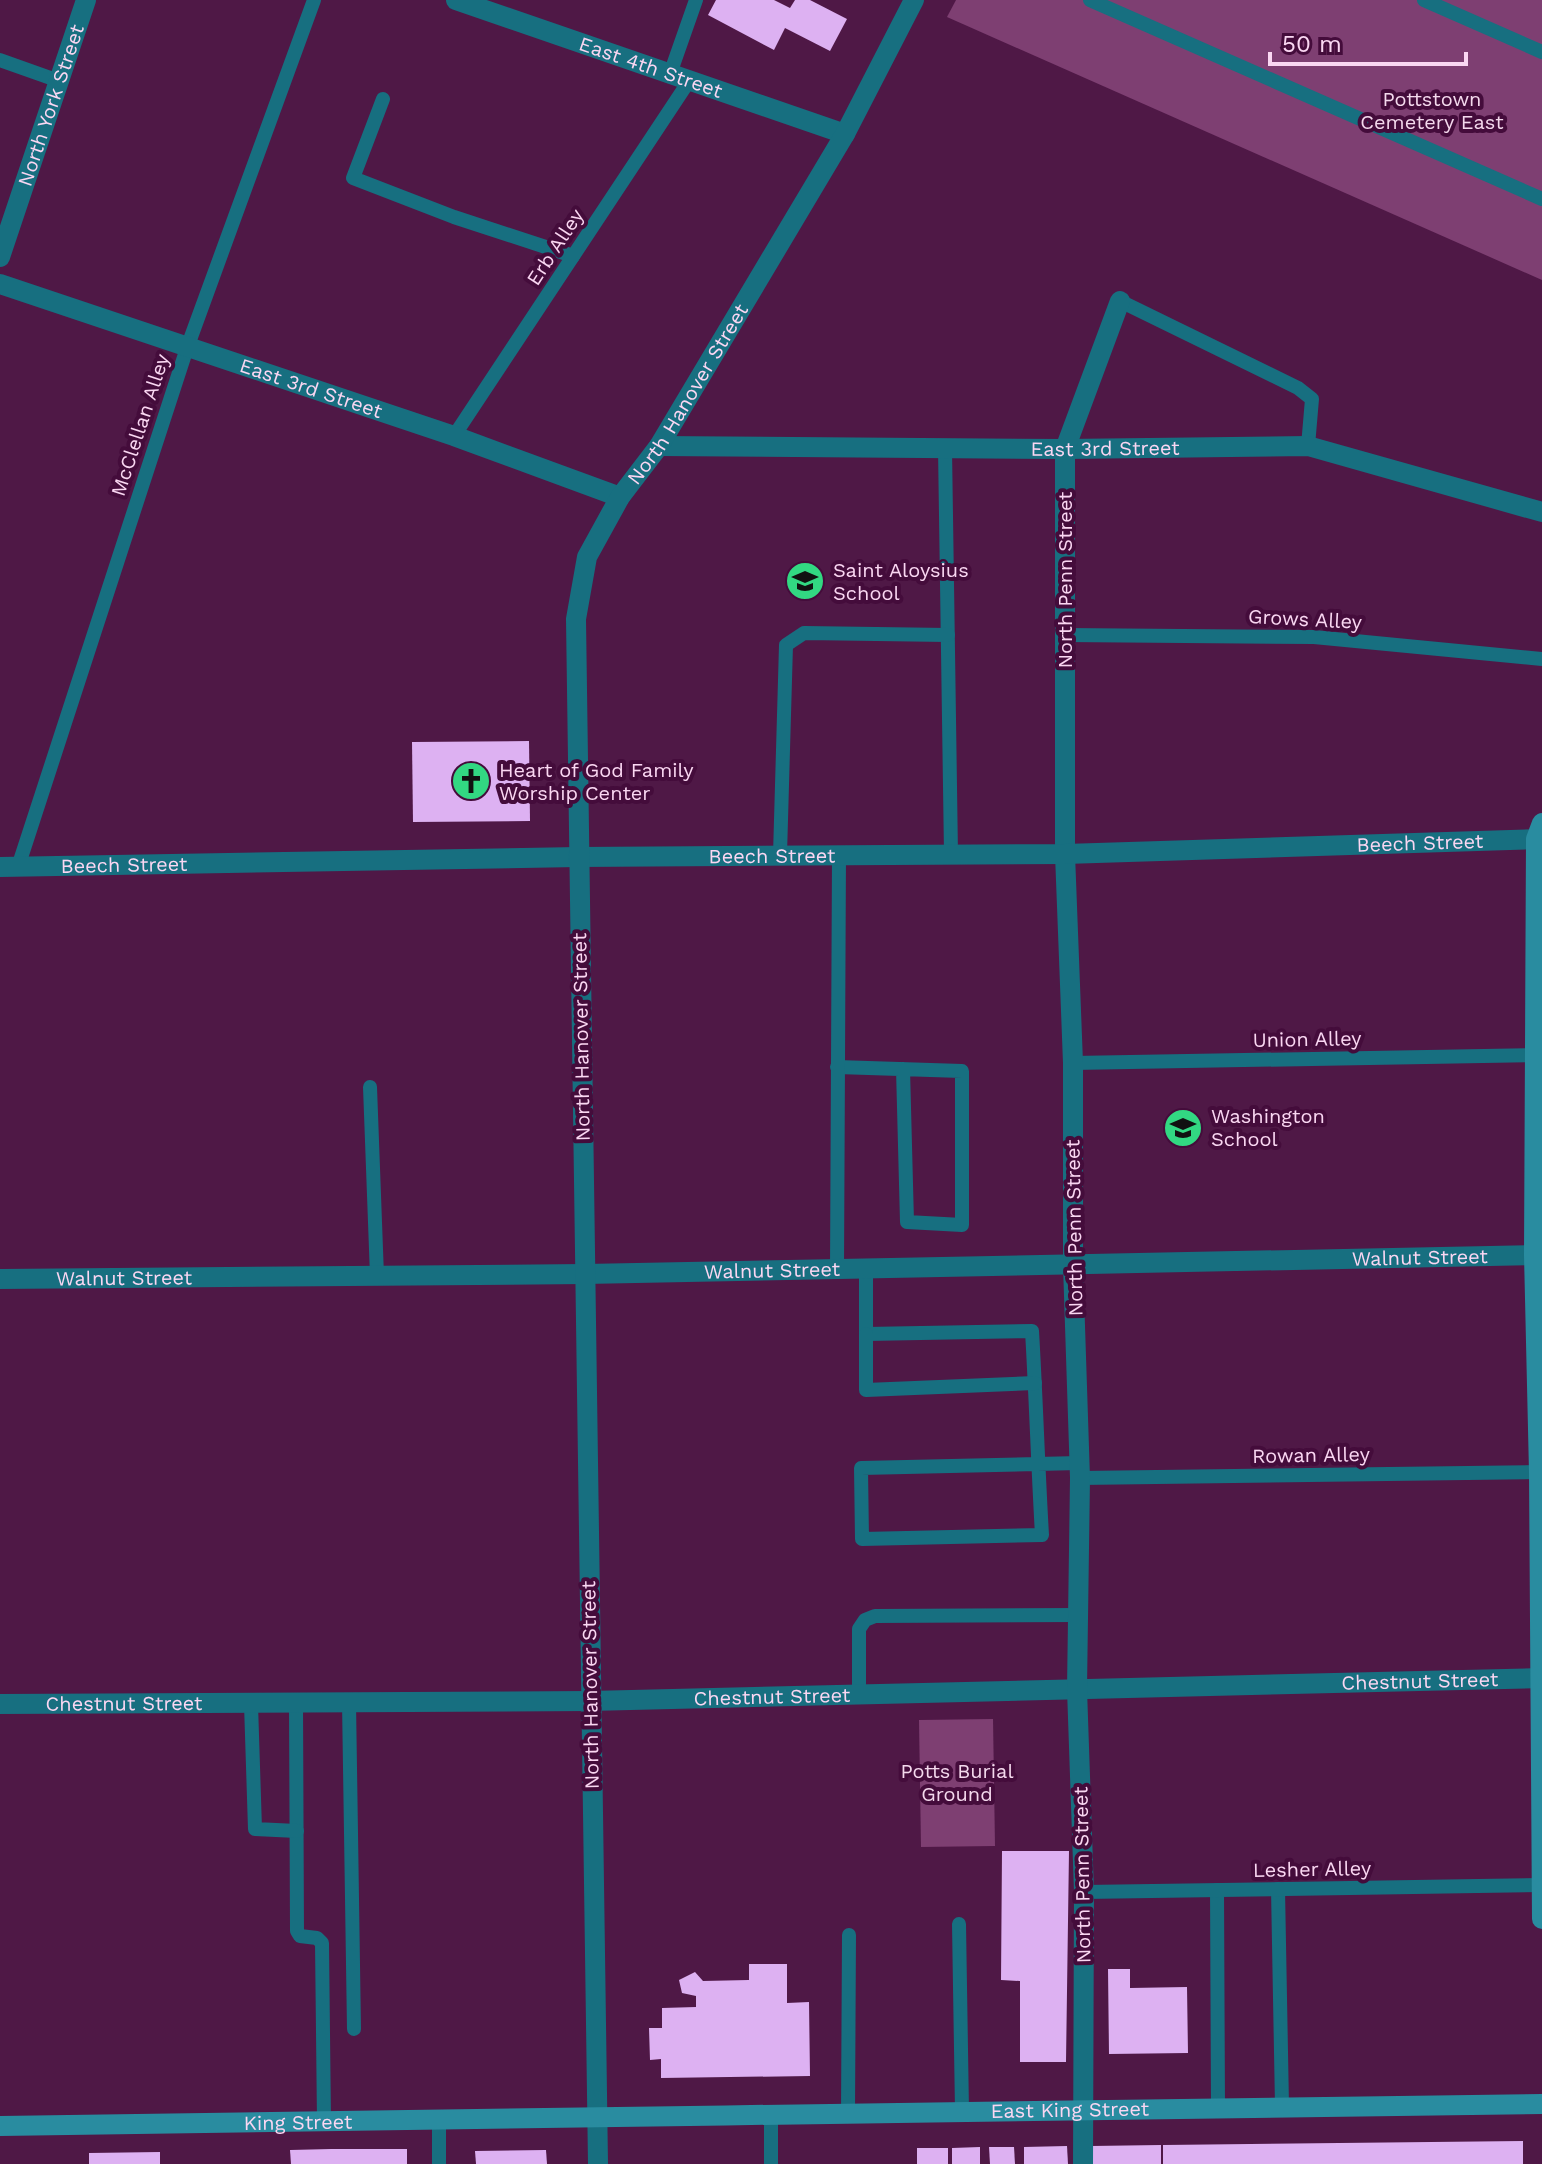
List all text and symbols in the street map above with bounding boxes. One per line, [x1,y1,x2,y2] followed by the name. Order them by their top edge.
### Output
[1270,16,1466,66] scale bar
[13,21,89,189] street label: North York Street
[1282,30,1342,58] text: 50 m
[576,31,726,103] street label: East 4th Street
[1360,87,1504,134] park label: Pottstown Cemetery East
[521,204,589,290] street label: Erb Alley
[622,299,753,489] street label: North Hanover Street
[106,350,175,499] street label: McClellan Alley
[237,353,386,423] street label: East 3rd Street
[1030,436,1180,461] street label: East 3rd Street
[1053,491,1077,669] street label: North Penn Street
[833,558,969,605] place label: Saint Aloysius School
[784,560,826,602] school or university icon: Saint Aloysius School
[1248,604,1363,634] street label: Grows Alley
[499,758,694,805] place label: Heart of God Family Worship Center
[450,760,492,802] church icon: Heart of God Family Worship Center
[1356,829,1484,857] street label: Beech Street
[709,843,836,868] street label: Beech Street
[60,852,188,878] street label: Beech Street
[567,932,595,1141] street label: North Hanover Street
[1252,1026,1362,1052] street label: Union Alley
[1211,1104,1325,1151] place label: Washington School
[1162,1107,1204,1149] school or university icon: Washington School
[1060,1139,1088,1317] street label: North Penn Street
[1352,1244,1489,1271] street label: Walnut Street
[704,1257,841,1284] street label: Walnut Street
[56,1265,193,1291] street label: Walnut Street
[1252,1442,1371,1468] street label: Rowan Alley
[576,1580,604,1789] street label: North Hanover Street
[1341,1667,1499,1695] street label: Chestnut Street
[693,1683,851,1710] street label: Chestnut Street
[46,1691,203,1716] street label: Chestnut Street
[901,1759,1014,1806] park label: Potts Burial Ground
[1068,1786,1096,1964] street label: North Penn Street
[1253,1856,1372,1882] street label: Lesher Alley
[990,2097,1150,2123] street label: East King Street
[244,2110,353,2135] street label: King Street

